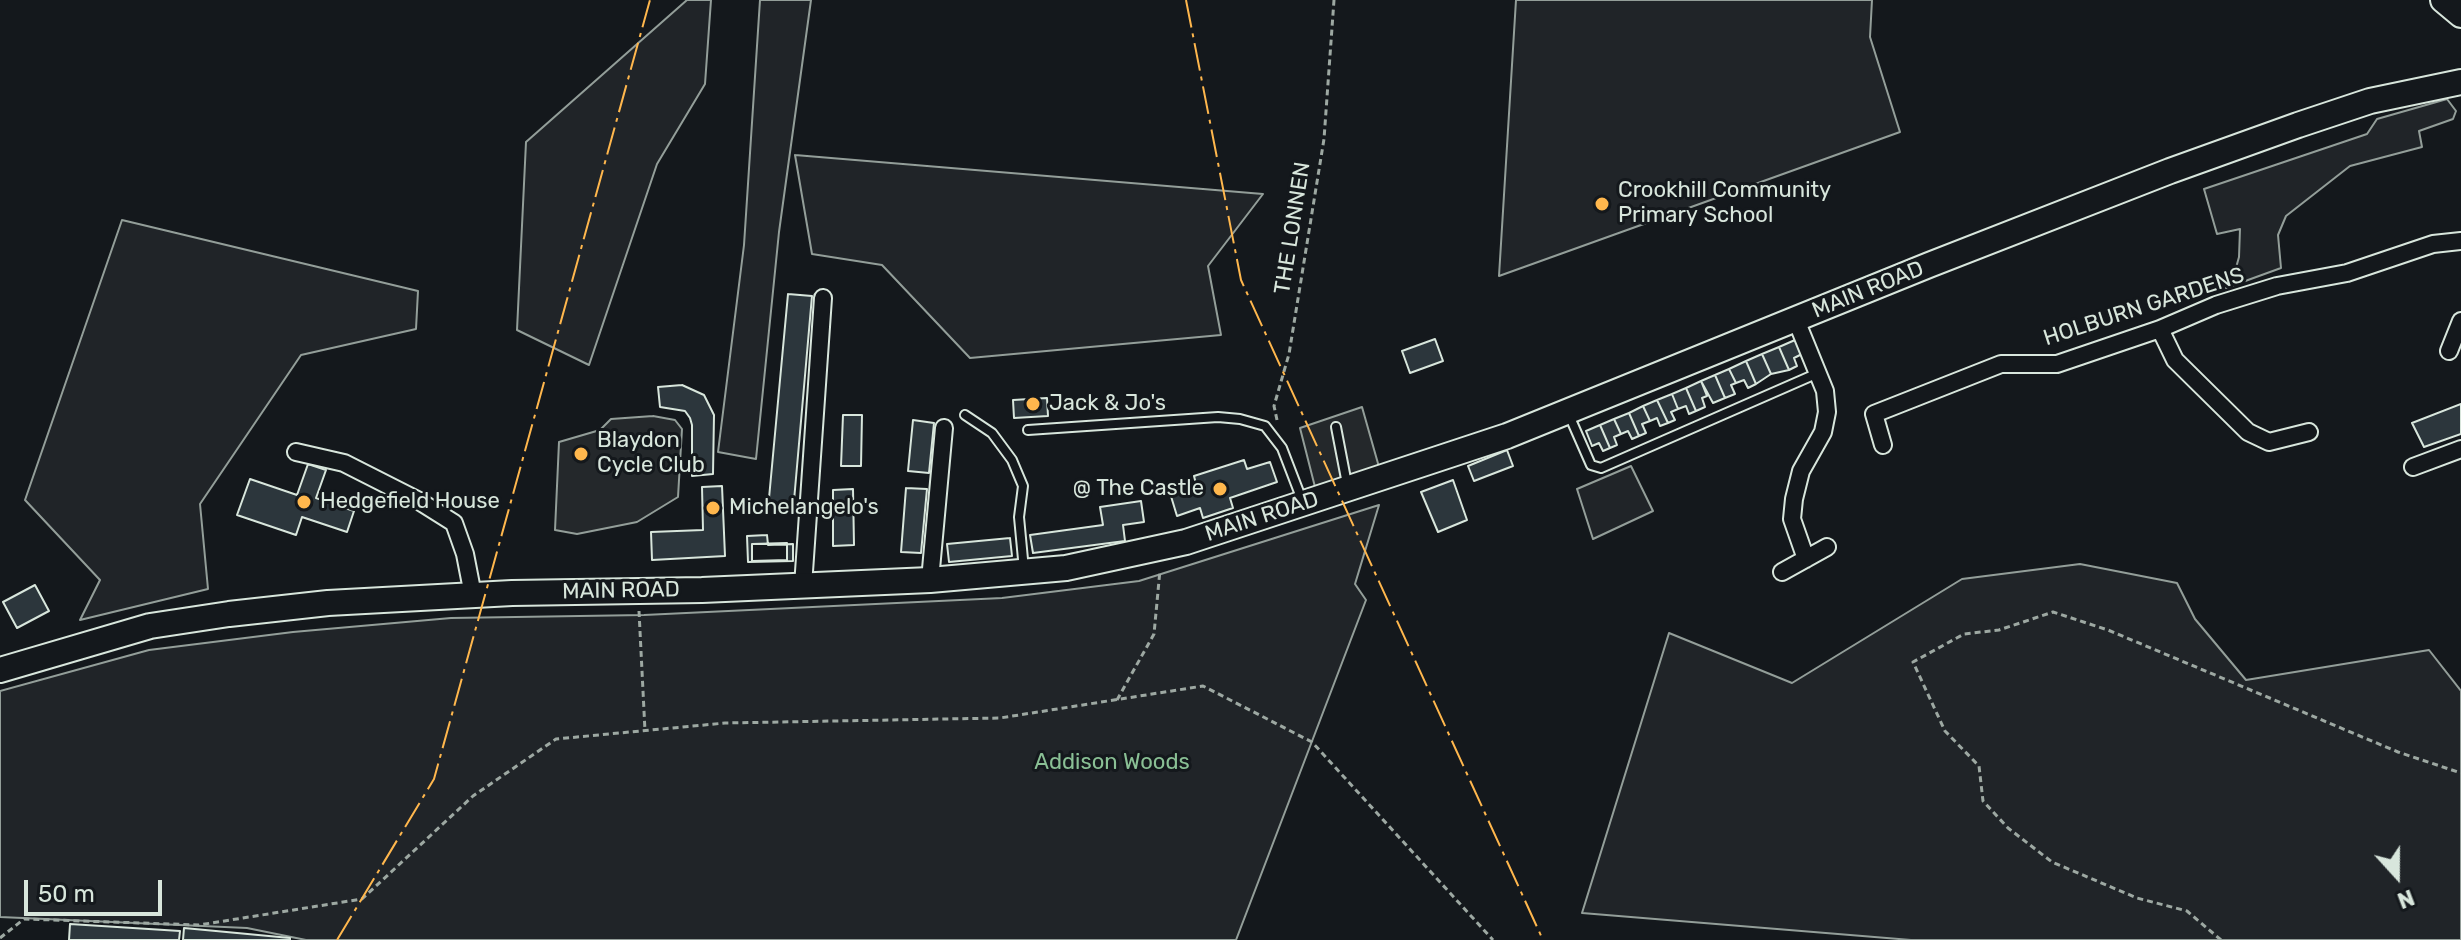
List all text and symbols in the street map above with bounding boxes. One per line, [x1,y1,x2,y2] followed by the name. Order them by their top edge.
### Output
[1270,160,1316,296] street label: THE LONNEN
[1618,178,1831,230] place label: Crookhill Community Primary School
[1593,195,1611,213] marker: Crookhill Community Primary School
[1808,256,1928,324] street label: MAIN ROAD
[2040,262,2248,352] street label: HOLBURN GARDENS
[1049,391,1166,417] place label: Jack & Jo's
[1024,395,1042,413] marker: Jack & Jo's
[597,428,705,480] place label: Blaydon Cycle Club
[572,445,590,463] marker: Blaydon Cycle Club
[1073,476,1204,502] place label: @ The Castle
[1211,480,1229,498] marker: @ The Castle
[1202,486,1322,548] street label: MAIN ROAD
[320,489,500,515] place label: Hedgefield House
[295,493,313,511] marker: Hedgefield House
[729,495,879,521] place label: Michelangelo's
[704,499,722,517] marker: Michelangelo's
[562,577,680,605] street label: MAIN ROAD
[1034,750,1190,776] park label: Addison Woods
[2357,836,2437,916] north arrow
[28,864,166,914] scale bar
[38,880,95,908] text: 50 m
[2394,883,2418,914] text: N

